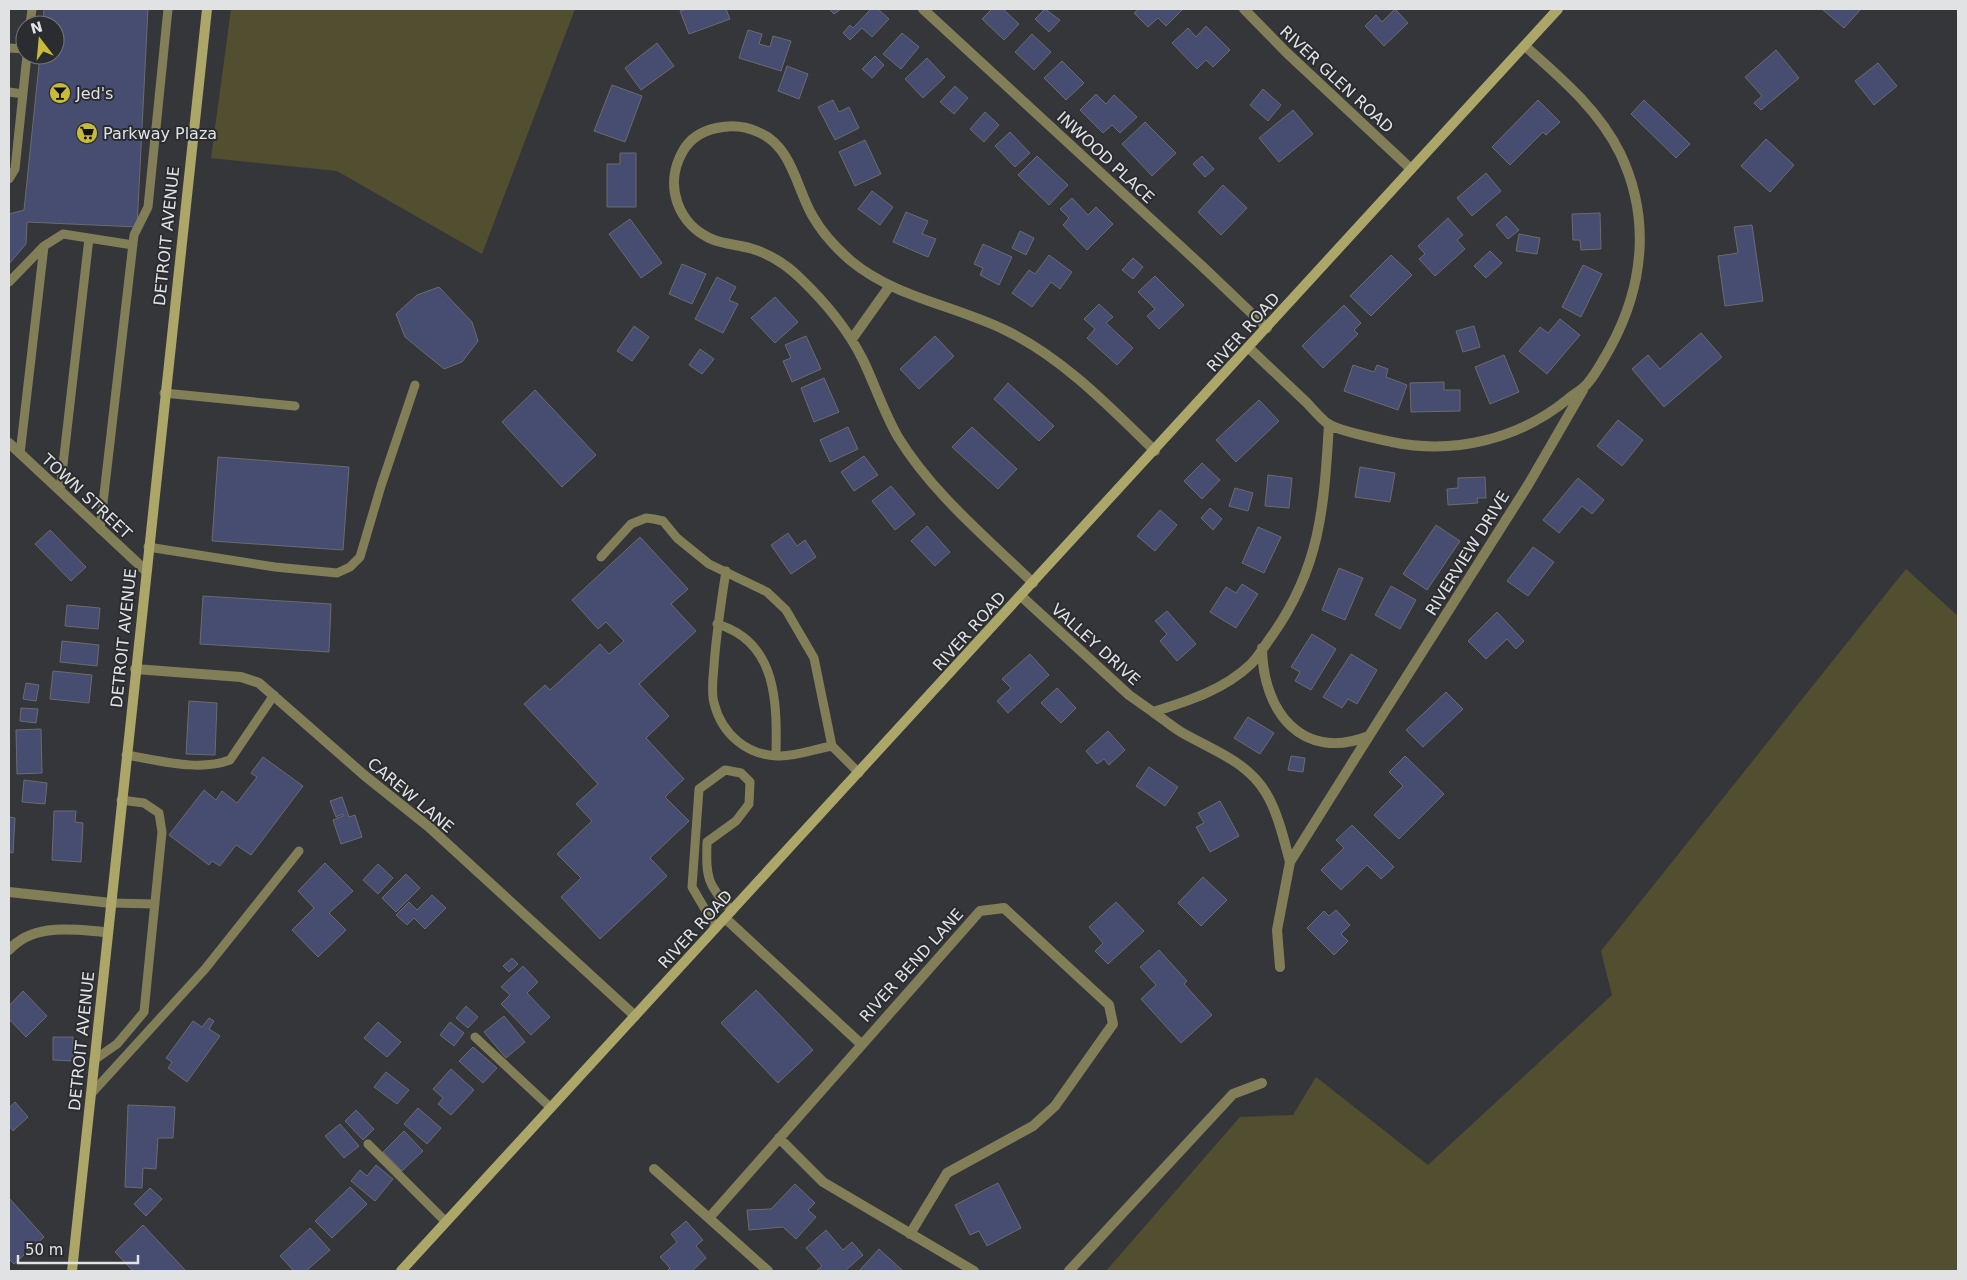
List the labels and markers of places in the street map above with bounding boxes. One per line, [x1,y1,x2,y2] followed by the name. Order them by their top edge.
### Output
[48,81,72,105] bar icon: Jed's
[75,84,113,103] place label: Jed's
[75,121,99,145] supermarket icon: Parkway Plaza
[103,124,217,143] place label: Parkway Plaza

